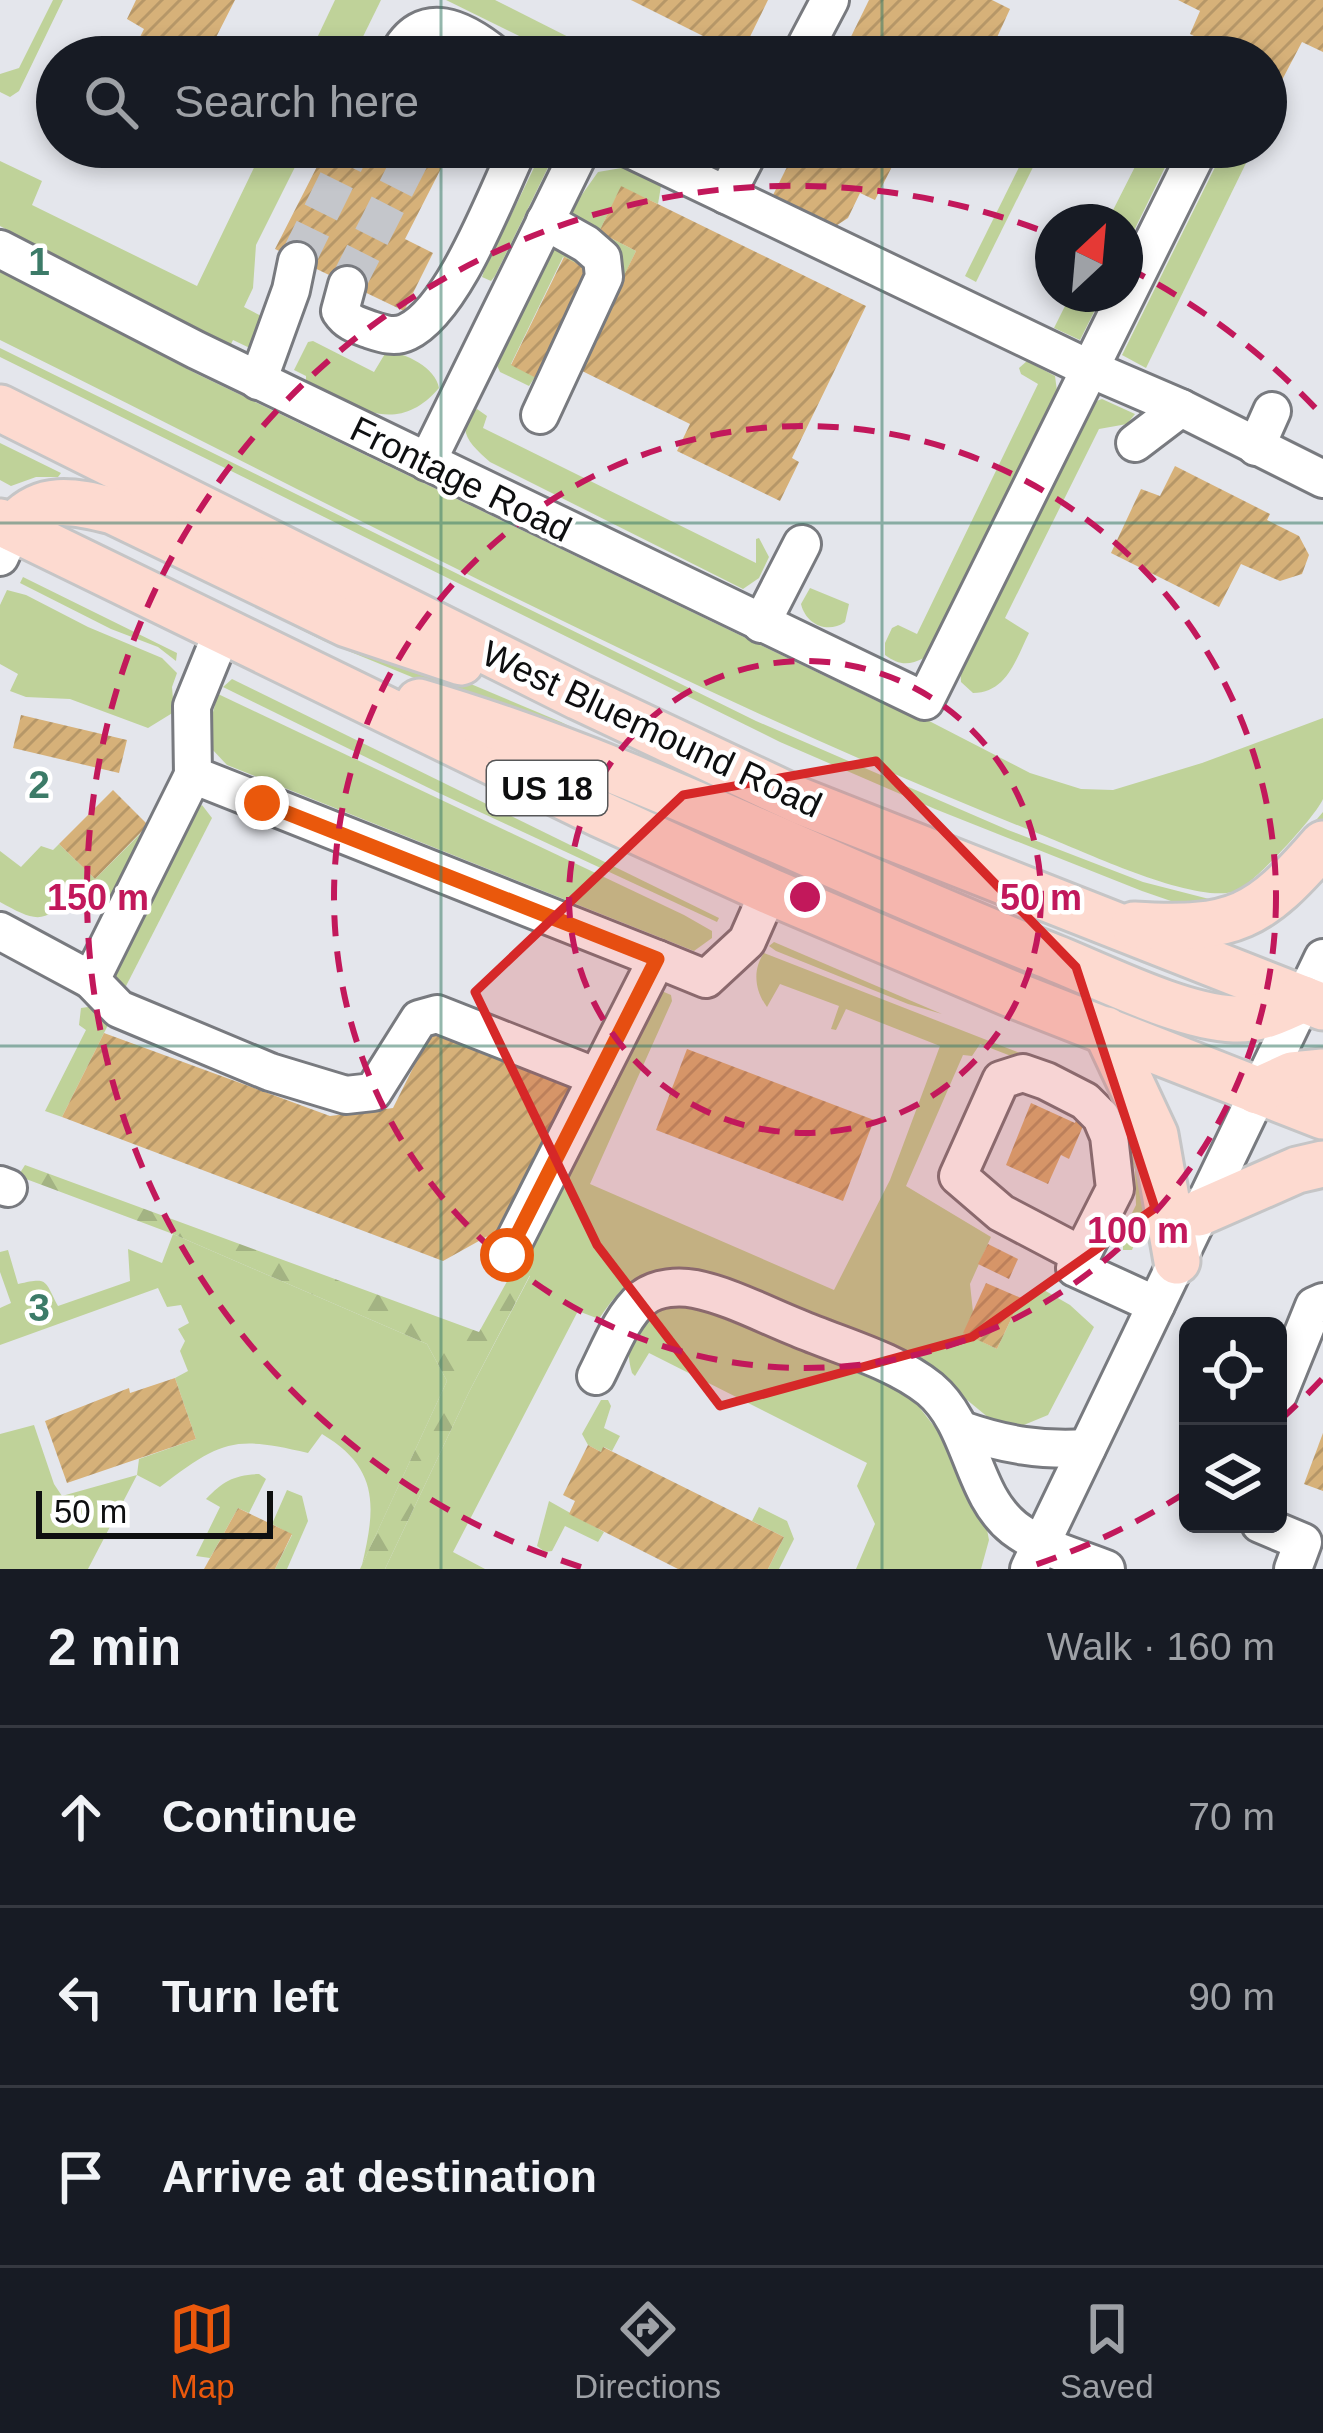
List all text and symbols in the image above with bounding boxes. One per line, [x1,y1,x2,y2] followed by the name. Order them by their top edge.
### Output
[36,36,1287,168] search box
[78,69,144,135] icon: search
[174,76,419,127] text: Search here
[1035,204,1143,312] north arrow
[28,240,50,283] text: 1
[344,408,578,550] street label: Frontage Road
[476,632,828,826] street label: West Bluemound Road
[487,761,607,815] road number: US 18
[28,763,50,806] text: 2
[235,776,289,830] route end
[784,876,826,918] centre of rings
[47,877,149,918] text: 150 m
[1000,877,1082,918] text: 50 m
[1087,1210,1189,1251] text: 100 m
[480,1228,534,1282] route start
[28,1286,50,1329] text: 3
[1179,1317,1287,1533] map controls
[1179,1317,1287,1425] button: locate
[1179,1425,1287,1533] button: layers
[36,1485,273,1538] scale bar
[54,1493,127,1530] text: 50 m
[48,1619,181,1676] text: 2 min
[1047,1625,1275,1668] text: Walk · 160 m
[48,1784,114,1850] icon: ahead
[162,1791,357,1842] text: Continue
[1188,1795,1275,1838] text: 70 m
[48,1964,114,2030] icon: left
[162,1971,339,2022] text: Turn left
[1188,1975,1275,2018] text: 90 m
[48,2144,114,2210] icon: arrive
[162,2151,597,2202] text: Arrive at destination
[169,2296,235,2406] tab: Map
[574,2296,721,2406] tab: Directions
[1060,2296,1154,2406] tab: Saved

